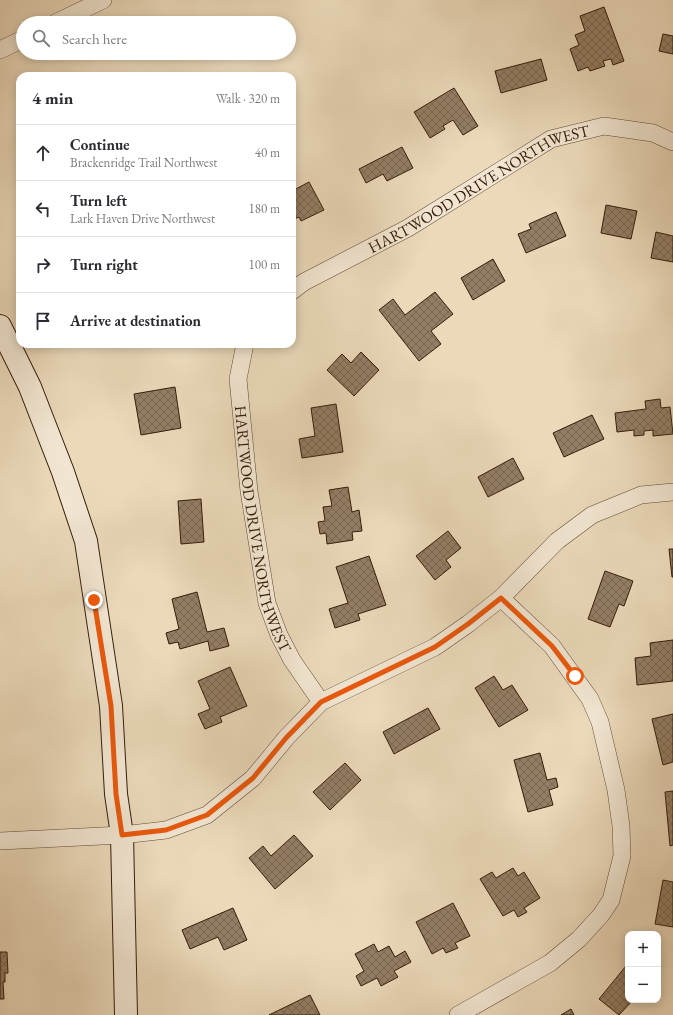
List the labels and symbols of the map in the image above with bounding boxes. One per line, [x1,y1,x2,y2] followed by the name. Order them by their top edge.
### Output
[364,119,592,258] street label: HARTWOOD DRIVE NORTHWEST
[230,404,297,656] street label: HARTWOOD DRIVE NORTHWEST
[85,591,103,609] route end
[566,667,584,685] route start

